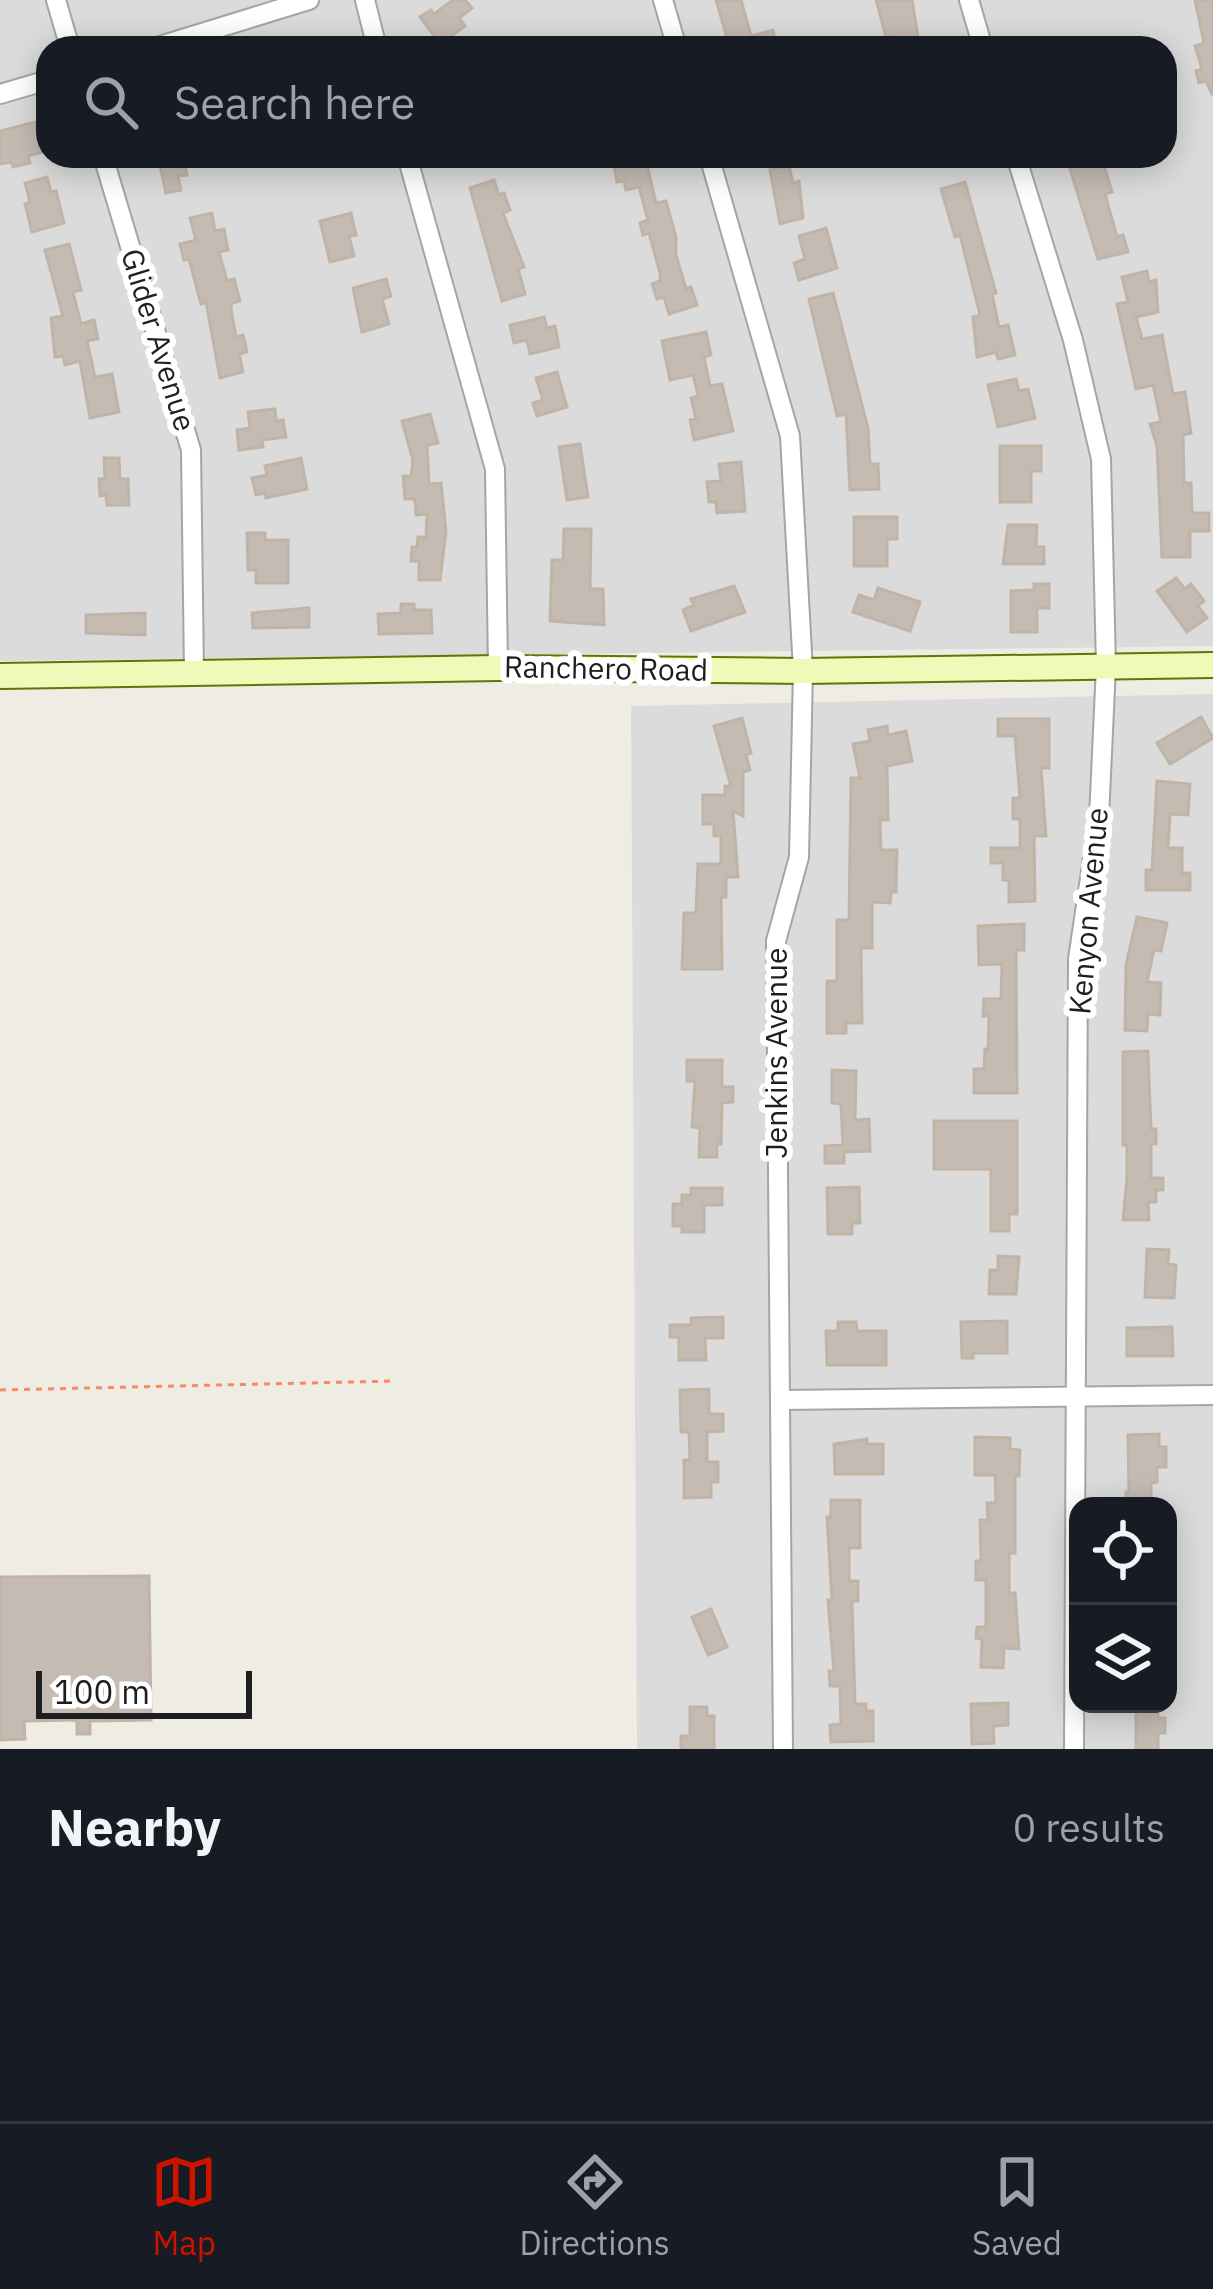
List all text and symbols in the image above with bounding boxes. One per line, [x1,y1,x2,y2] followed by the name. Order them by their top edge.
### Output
[36,36,1177,168] search box
[78,69,144,135] icon: search
[174,73,415,131] text: Search here
[113,244,206,435] street label: Glider Avenue
[504,646,708,689] street label: Ranchero Road
[1059,806,1116,1016] street label: Kenyon Avenue
[756,947,795,1159] street label: Jenkins Avenue
[1069,1497,1177,1713] map controls
[1069,1497,1177,1605] button: locate
[1069,1605,1177,1713] button: layers
[36,1665,252,1718] scale bar
[54,1670,150,1713] text: 100 m
[48,1794,221,1860] text: Nearby
[1013,1802,1165,1853] text: 0 results
[151,2149,217,2264] tab: Map
[520,2149,670,2264] tab: Directions
[972,2149,1062,2264] tab: Saved

